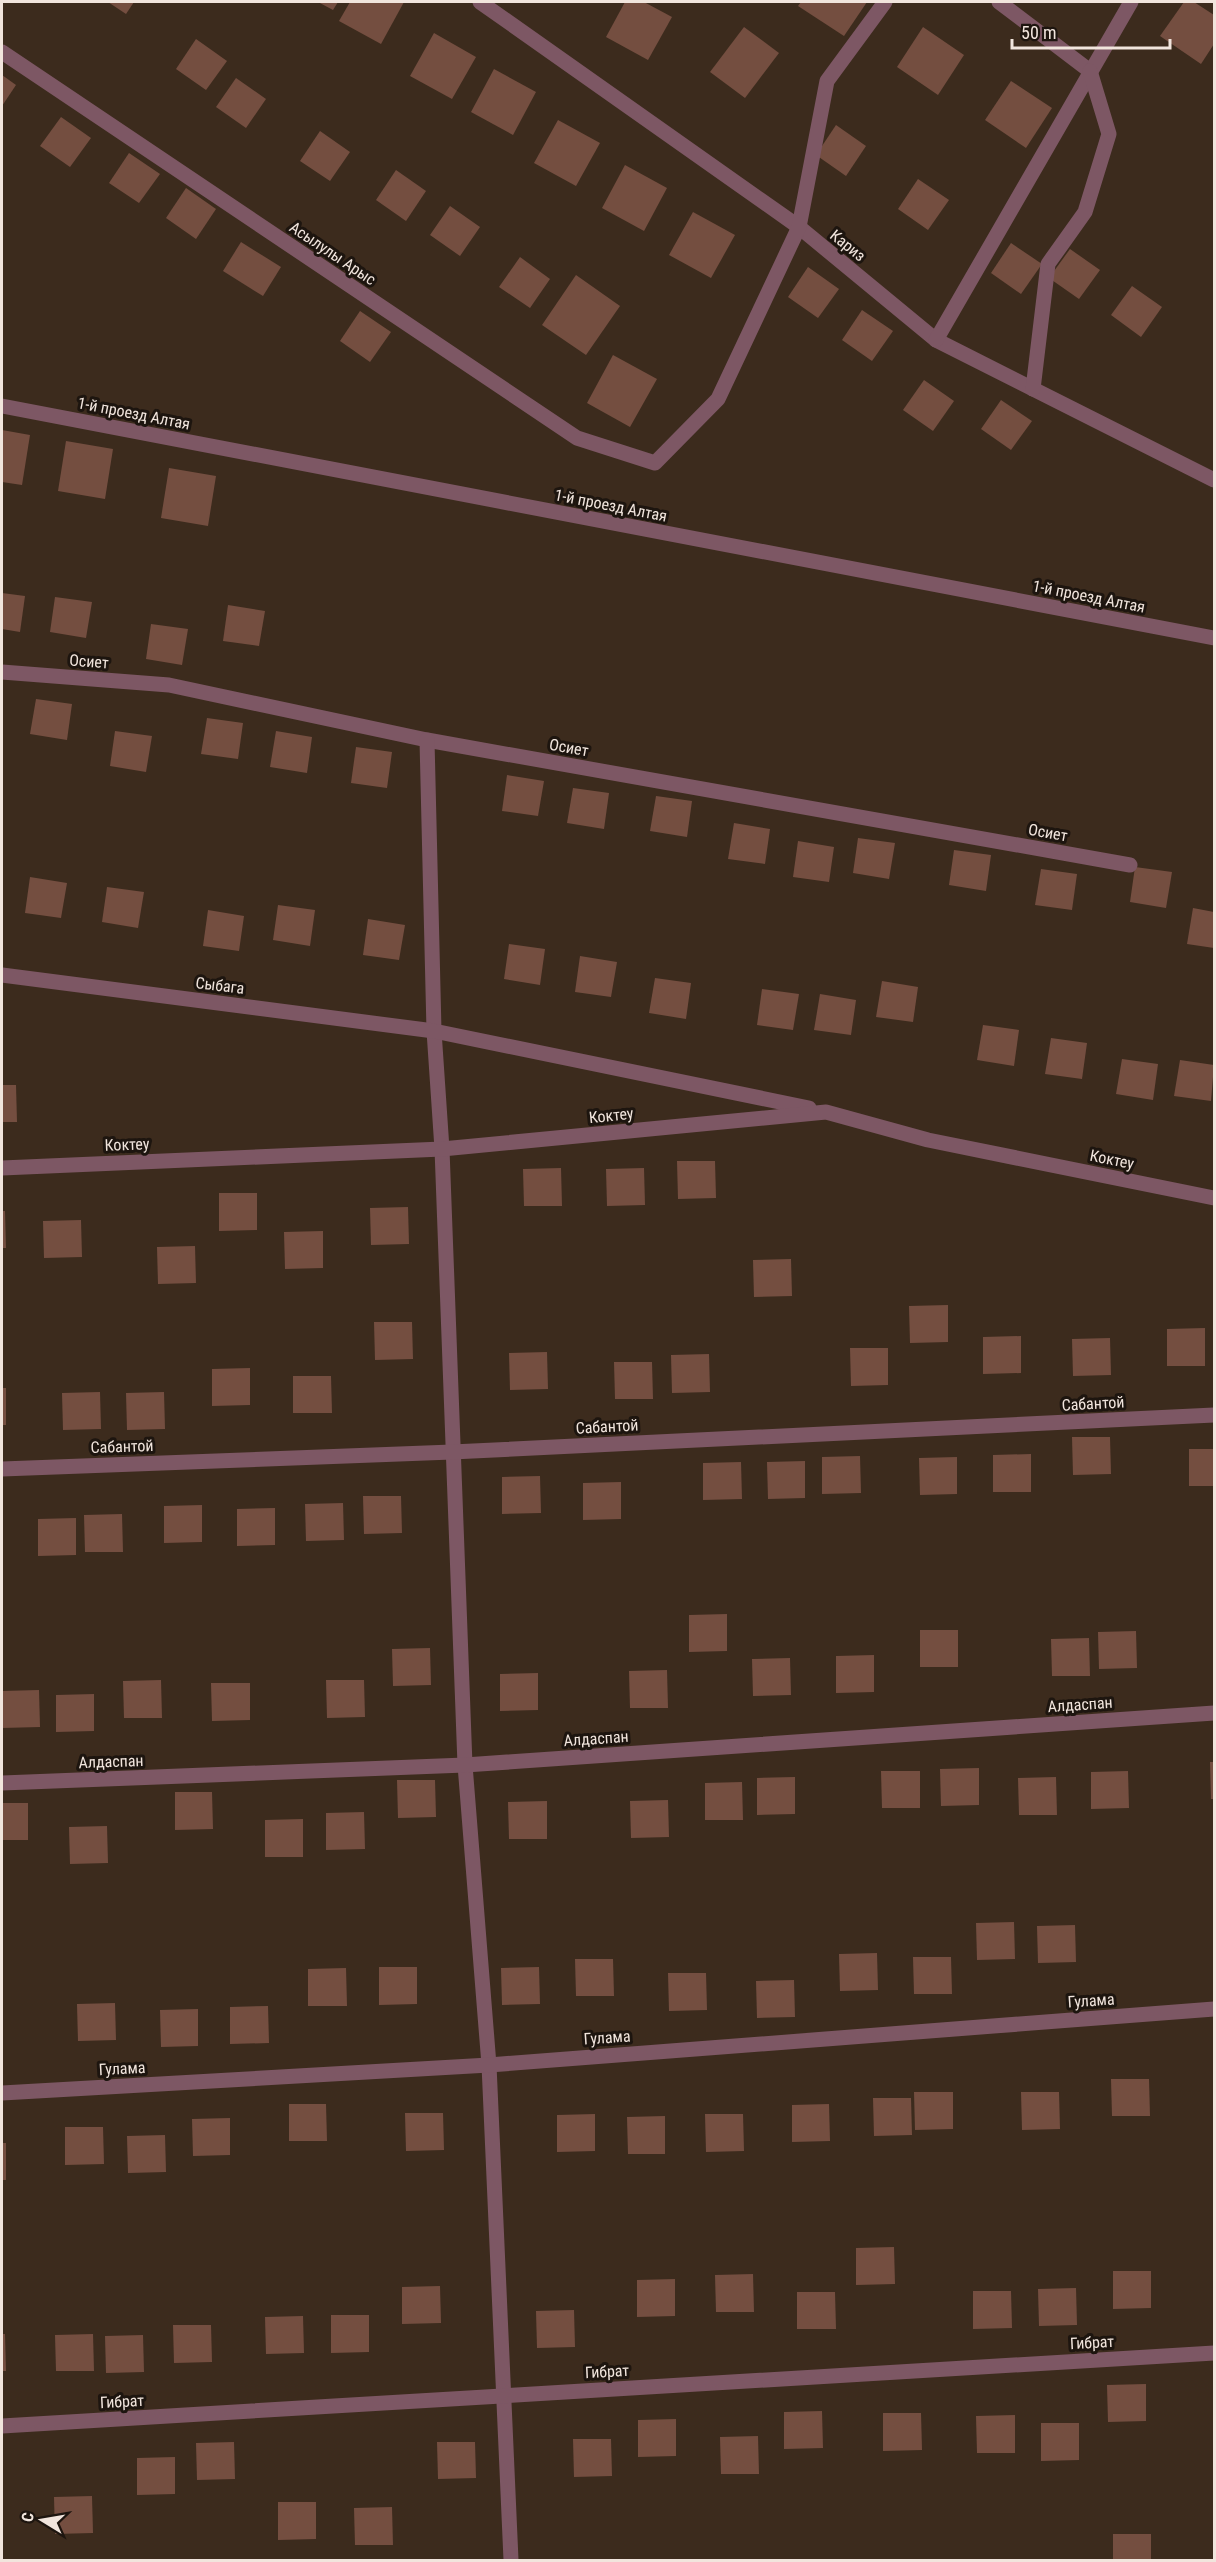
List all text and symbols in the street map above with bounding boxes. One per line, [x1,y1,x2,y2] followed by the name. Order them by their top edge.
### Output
[1012,12,1170,50] scale bar
[1021,22,1056,43] text: 50 m
[286,218,380,289] street label: Асылулы Арыс
[826,225,869,265] street label: Кариз
[76,393,192,434] street label: 1-й проезд Алтая
[553,485,669,526] street label: 1-й проезд Алтая
[1031,576,1147,617] street label: 1-й проезд Алтая
[69,651,109,672] street label: Осиет
[548,735,590,760] street label: Осиет
[1027,820,1069,845] street label: Осиет
[194,973,245,998] street label: Сыбага
[588,1104,635,1127] street label: Коктеу
[104,1134,150,1155] street label: Коктеу
[1088,1146,1136,1173] street label: Коктеу
[1061,1392,1125,1415] street label: Сабантой
[575,1415,639,1438] street label: Сабантой
[90,1436,154,1457] street label: Сабантой
[1047,1693,1113,1716] street label: Алдаспан
[563,1727,629,1750] street label: Алдаспан
[78,1751,144,1772] street label: Алдаспан
[1067,1989,1115,2012] street label: Гулама
[583,2026,631,2049] street label: Гулама
[98,2058,146,2079] street label: Гулама
[1069,2332,1115,2353] street label: Гибрат
[584,2361,630,2382] street label: Гибрат
[99,2391,145,2412] street label: Гибрат
[12,2490,72,2550] north arrow
[18,2511,38,2524] text: С

